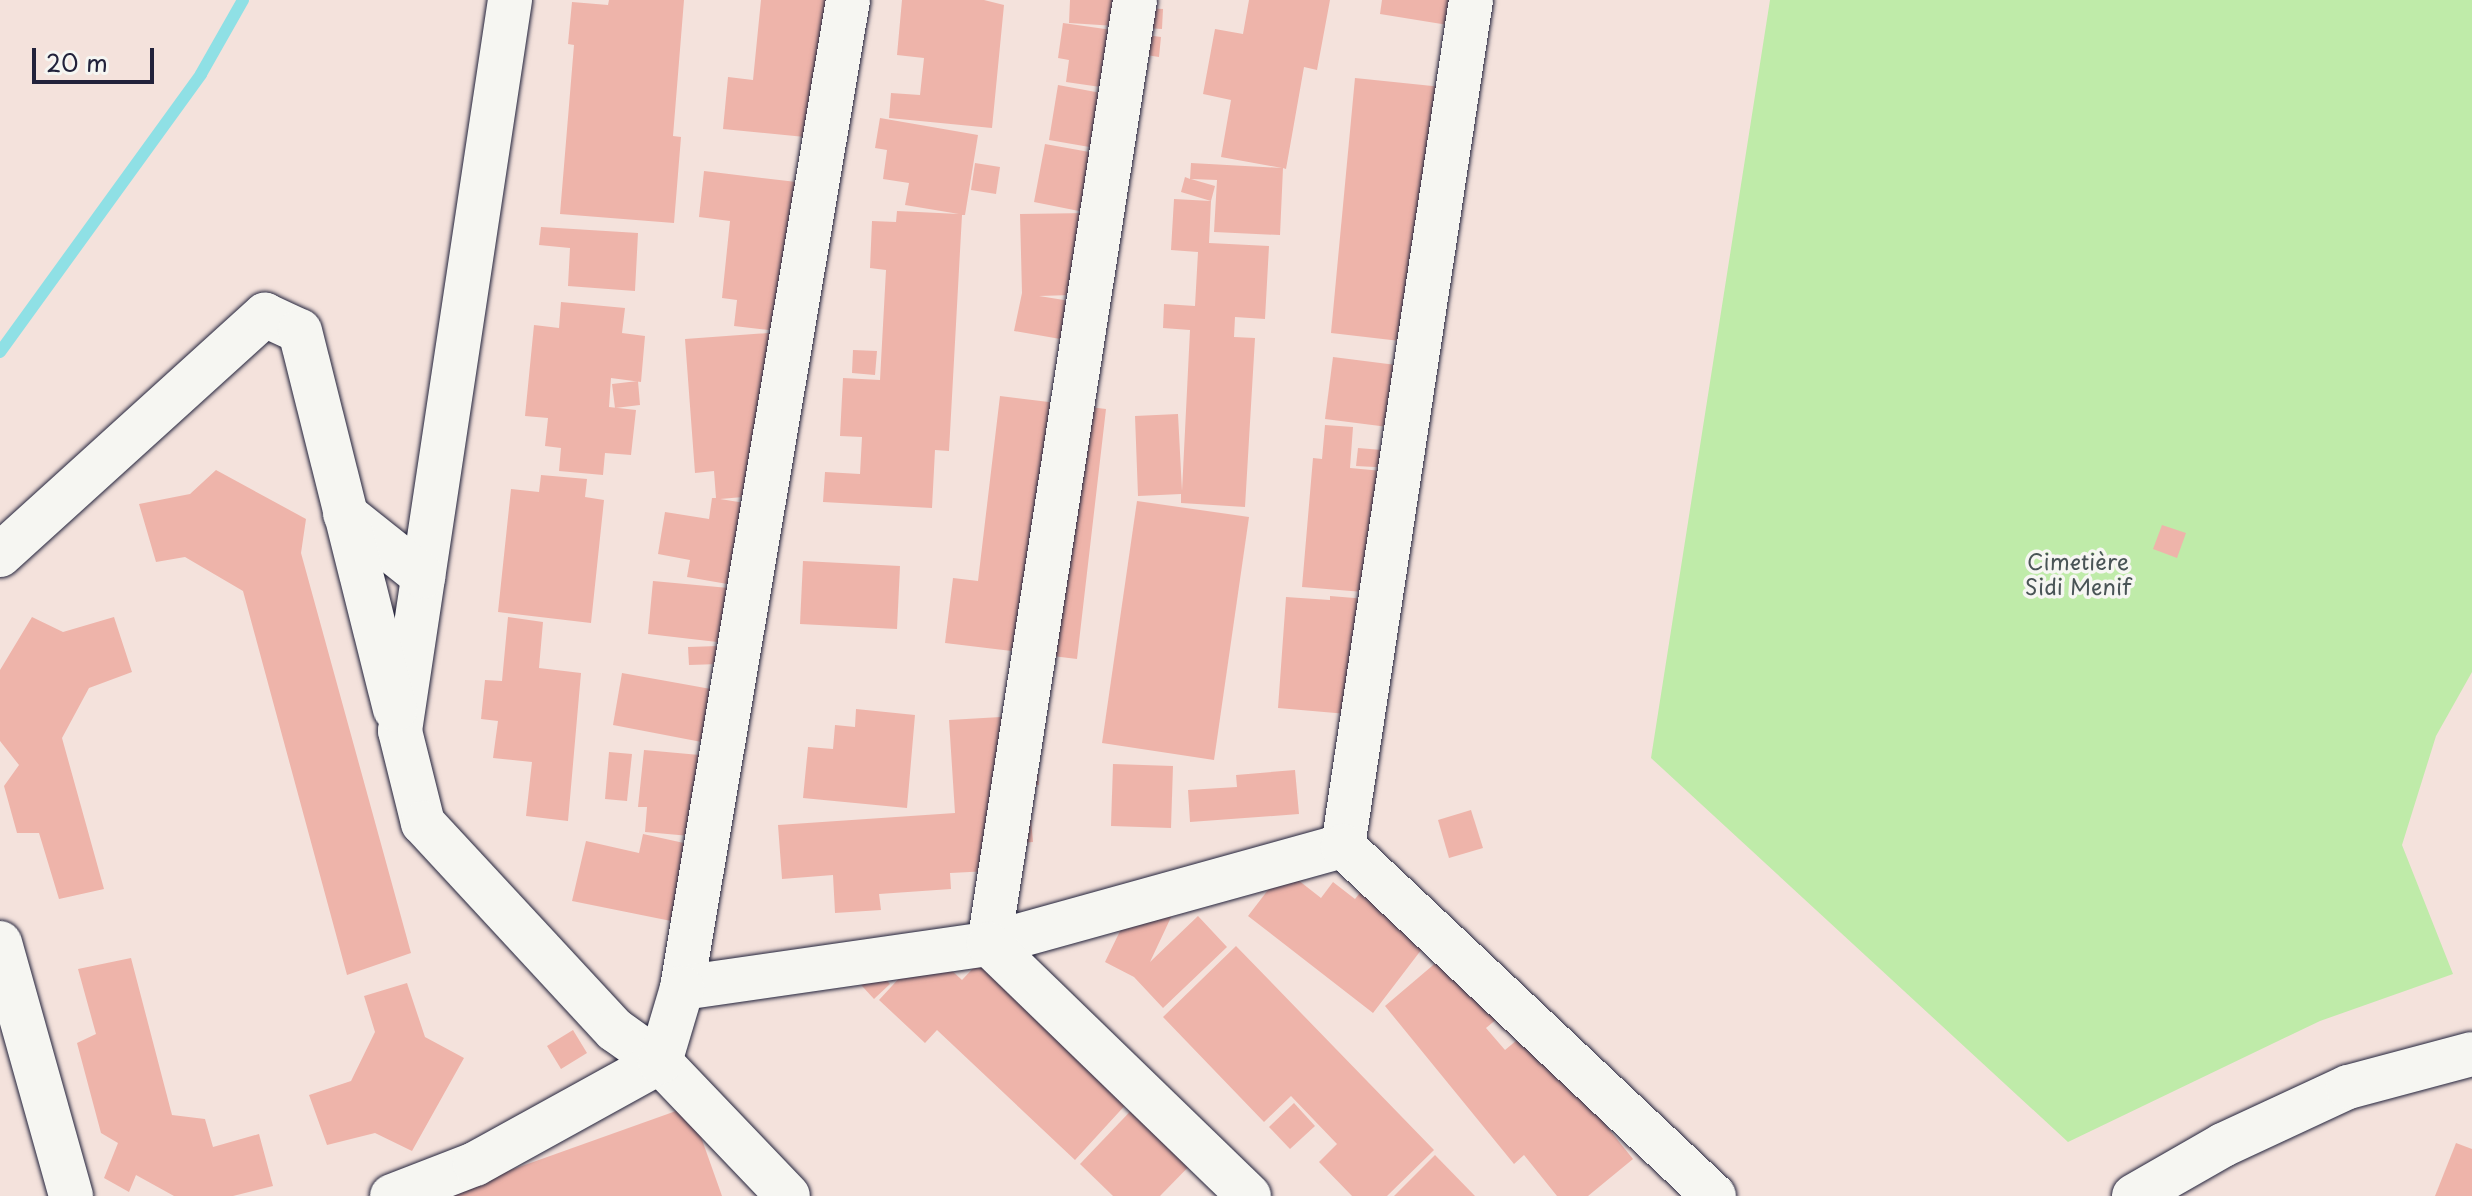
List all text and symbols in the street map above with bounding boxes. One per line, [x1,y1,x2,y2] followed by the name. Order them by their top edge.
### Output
[36,32,158,82] scale bar
[46,44,108,80] text: 20 m
[2025,547,2131,598] park label: Cimetière Sidi Menif

